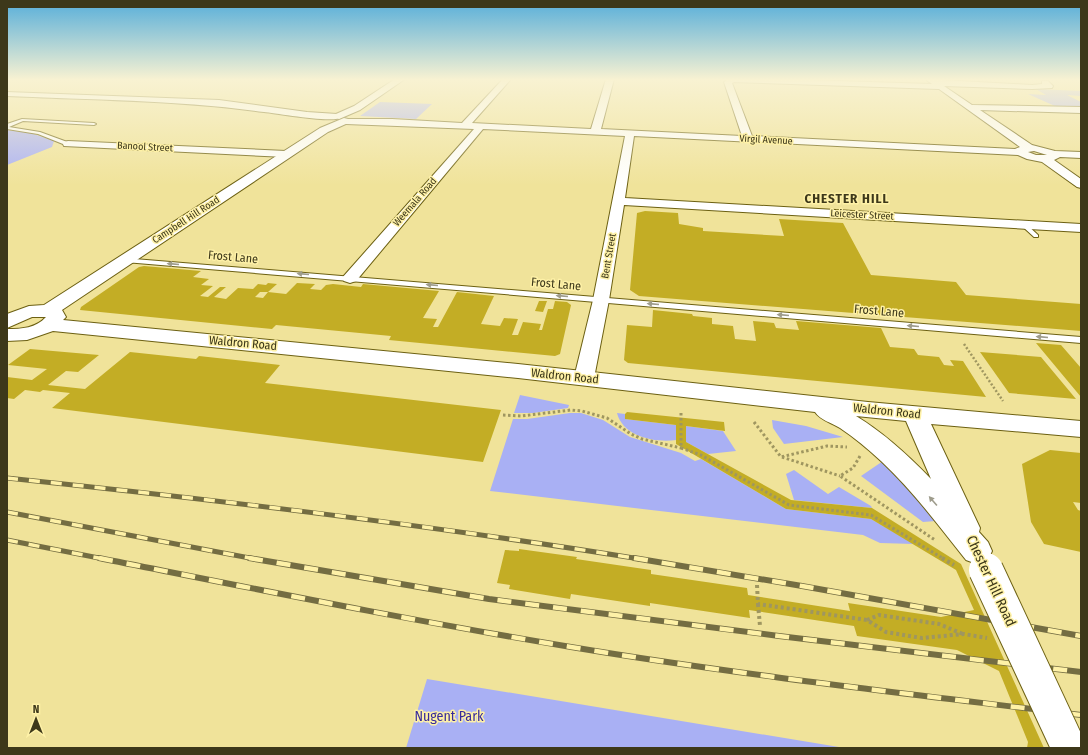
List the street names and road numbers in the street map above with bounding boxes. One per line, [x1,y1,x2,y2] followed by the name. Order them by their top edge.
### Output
[739,133,793,147] street label: Virgil Avenue
[117,140,174,154] street label: Banool Street
[391,175,439,229] street label: Weemala Road
[150,194,222,246] street label: Campbell Hill Road
[830,207,895,223] street label: Leicester Street
[599,232,619,280] street label: Bent Street
[207,248,259,266] street label: Frost Lane
[530,275,582,293] street label: Frost Lane
[853,302,905,320] street label: Frost Lane
[208,333,278,353] street label: Waldron Road
[530,365,600,387] street label: Waldron Road
[852,400,922,422] street label: Waldron Road
[962,533,1020,629] street label: Chester Hill Road

